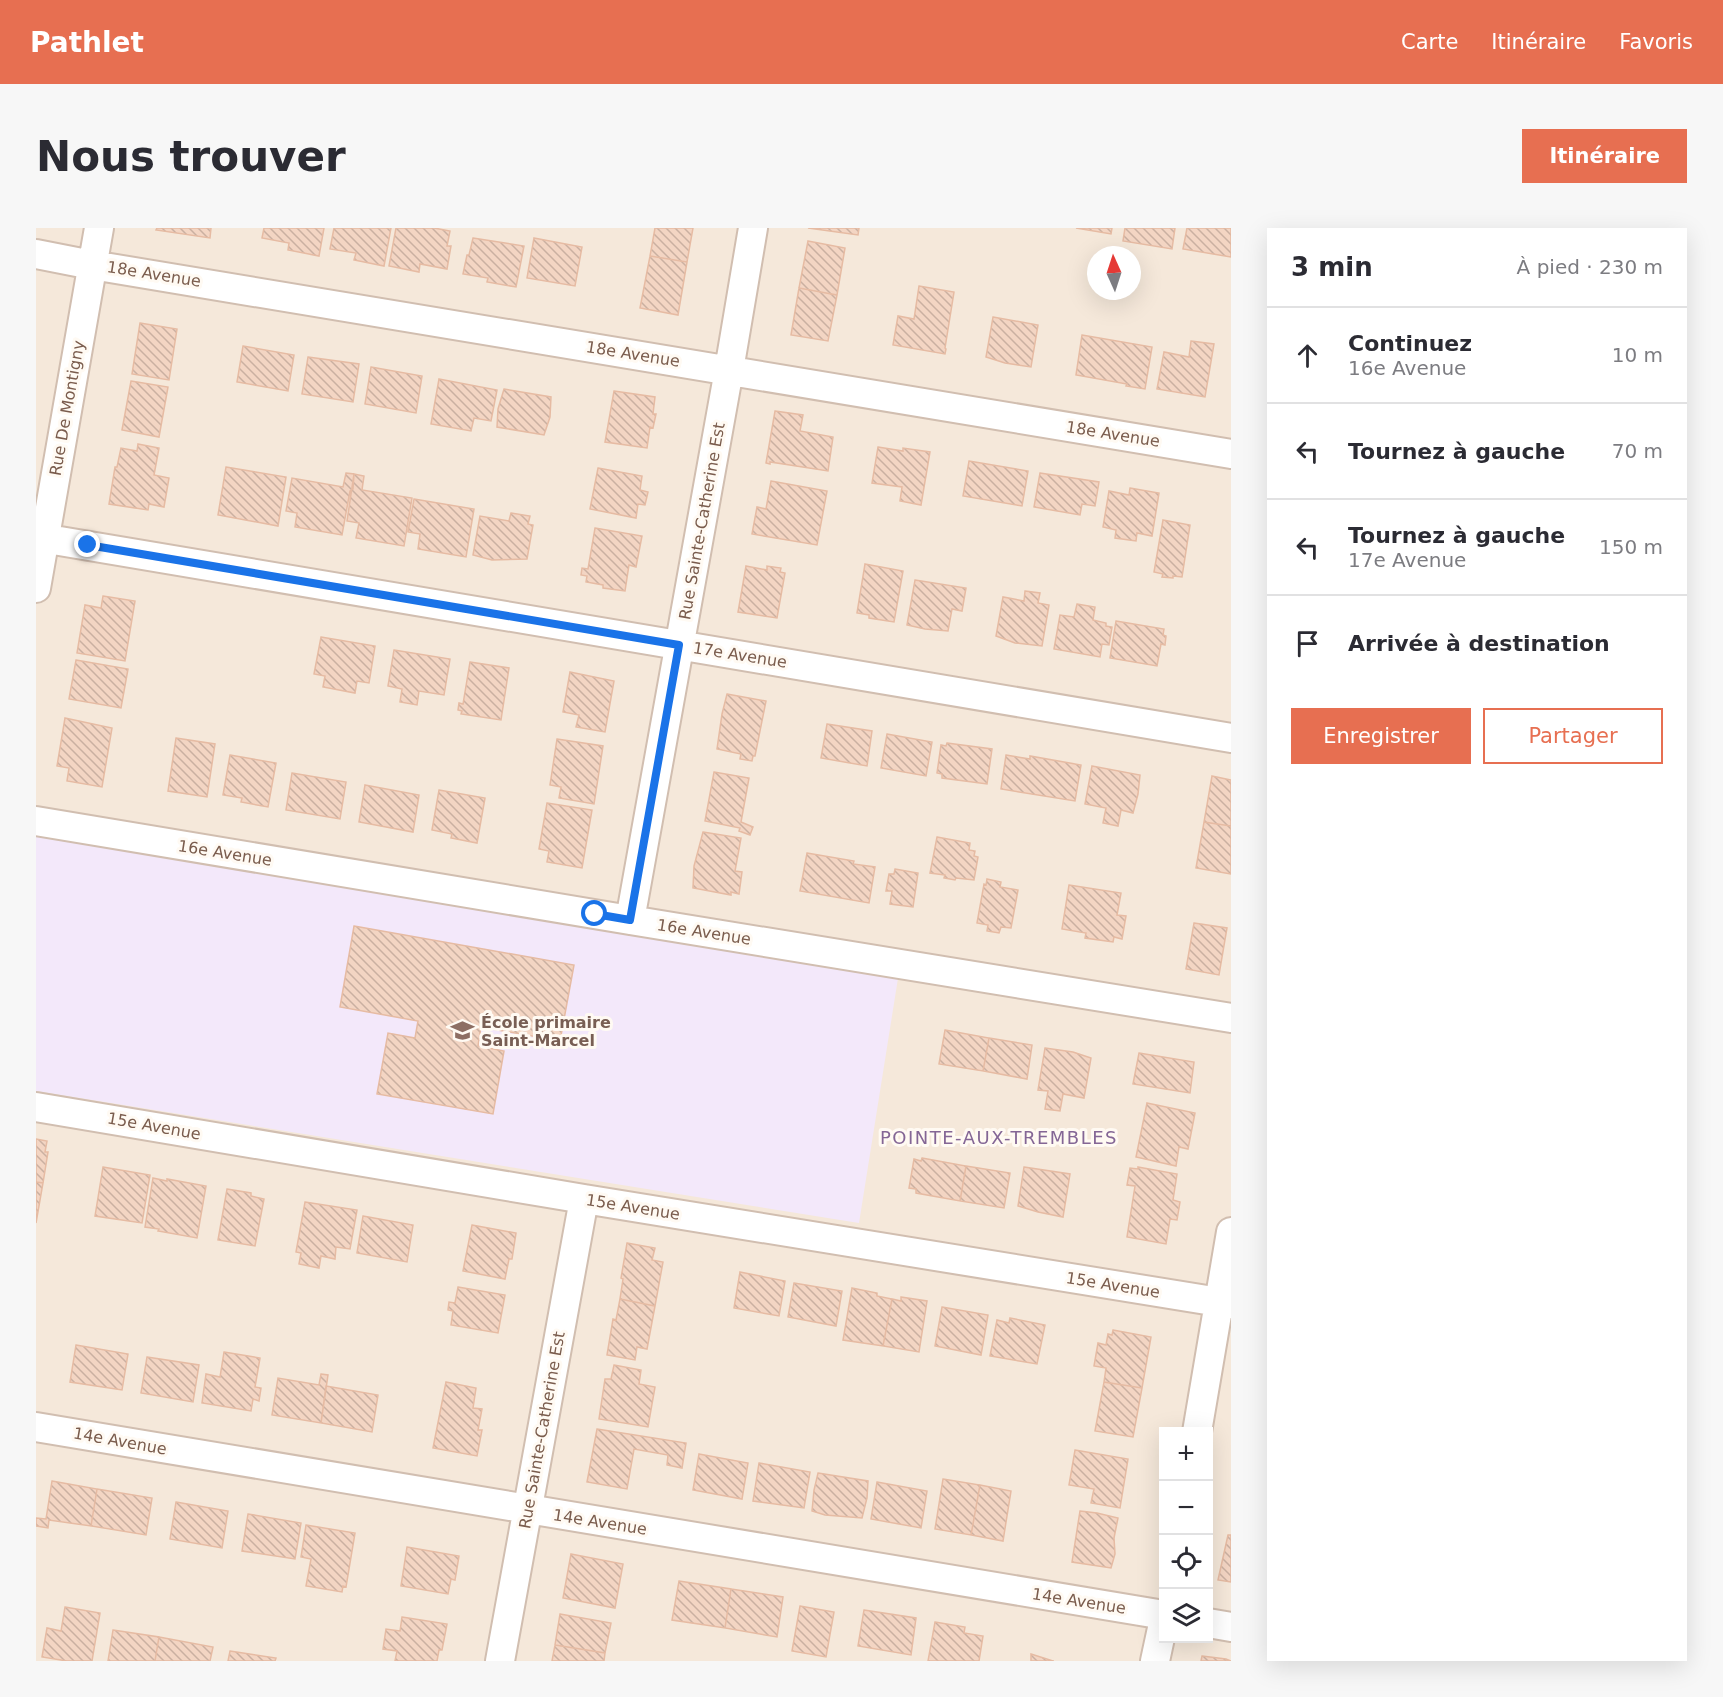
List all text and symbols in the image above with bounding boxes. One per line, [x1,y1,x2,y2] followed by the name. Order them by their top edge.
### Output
[30,26,144,59] text: Pathlet
[1401,30,1458,54] text: Carte
[1491,30,1586,54] text: Itinéraire
[1619,30,1693,54] text: Favoris
[1522,129,1687,183] button: Itinéraire
[36,132,346,181] text: Nous trouver
[1087,246,1141,300] north arrow
[1291,252,1373,282] text: 3 min
[1517,255,1663,279] text: À pied · 230 m
[106,257,202,291] street label: 18e Avenue
[1348,331,1472,356] text: Continuez
[585,337,681,371] street label: 18e Avenue
[46,339,88,477] street label: Rue De Montigny
[1291,339,1324,372] icon: ahead
[1612,343,1663,367] text: 10 m
[1348,356,1466,380] text: 16e Avenue
[1065,417,1161,451] street label: 18e Avenue
[675,421,729,621] street label: Rue Sainte-Catherine Est
[1291,435,1324,468] icon: left
[1348,439,1565,464] text: Tournez à gauche
[1612,439,1663,463] text: 70 m
[1348,523,1565,548] text: Tournez à gauche
[74,531,100,557] route end
[1291,531,1324,564] icon: left
[1599,535,1663,559] text: 150 m
[1348,548,1466,572] text: 17e Avenue
[1291,627,1324,660] icon: arrive
[1348,631,1610,656] text: Arrivée à destination
[692,638,788,672] street label: 17e Avenue
[1291,708,1471,764] button: Enregistrer
[1483,708,1663,764] button: Partager
[177,836,273,870] street label: 16e Avenue
[581,900,607,926] route start
[656,915,752,949] street label: 16e Avenue
[481,1013,611,1050] place label: École primaire Saint-Marcel
[450,1018,476,1044] school or university icon: École primaire Saint-Marcel
[106,1108,202,1144] street label: 15e Avenue
[880,1127,1118,1148] district label: POINTE-AUX-TREMBLES
[585,1190,681,1224] street label: 15e Avenue
[1065,1268,1161,1302] street label: 15e Avenue
[515,1330,569,1530] street label: Rue Sainte-Catherine Est
[72,1423,168,1459] street label: 14e Avenue
[1159,1427,1213,1643] map controls
[1159,1427,1213,1481] button: +
[1159,1481,1213,1535] button: −
[552,1505,648,1539] street label: 14e Avenue
[1159,1535,1213,1589] button: locate
[1031,1584,1127,1618] street label: 14e Avenue
[1159,1589,1213,1643] button: layers

